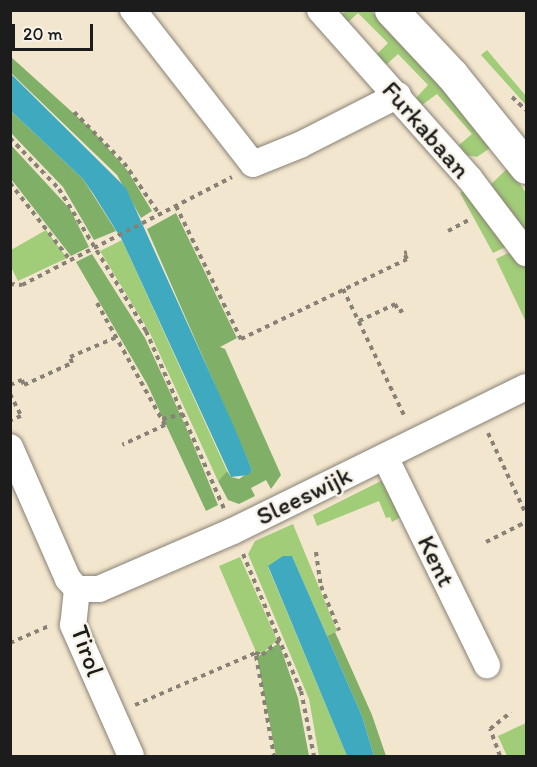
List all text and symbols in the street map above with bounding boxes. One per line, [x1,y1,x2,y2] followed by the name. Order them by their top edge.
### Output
[15,12,96,50] scale bar
[23,23,63,45] text: 20 m
[375,75,477,185] street label: Furkabaan
[251,460,357,532] street label: Sleeswijk
[410,530,462,592] street label: Kent
[63,621,111,681] street label: Tirol

